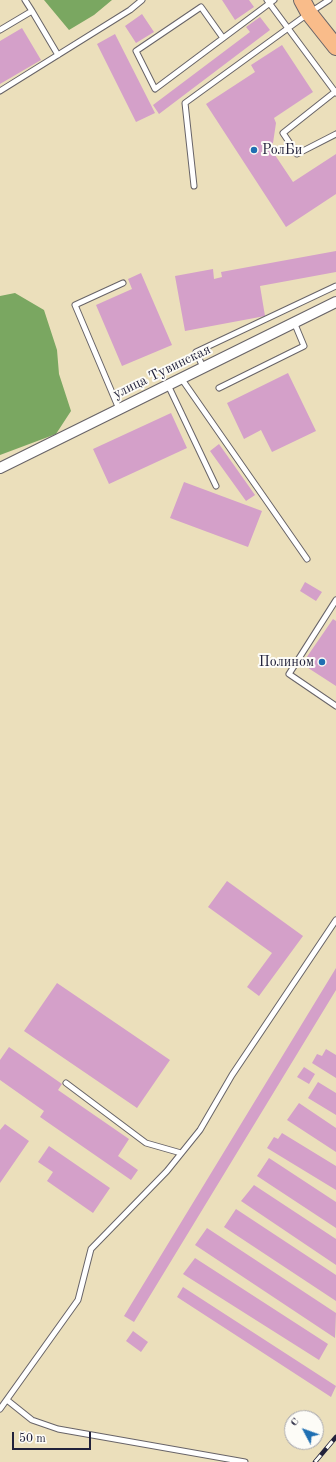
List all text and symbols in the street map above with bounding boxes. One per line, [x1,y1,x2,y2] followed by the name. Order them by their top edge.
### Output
[262,142,302,158] place label: РолБи
[249,145,259,155] marker: РолБи
[111,341,213,403] street label: улица Тувинская
[259,654,314,670] place label: Полином
[317,657,327,667] marker: Полином
[284,1410,324,1450] north arrow
[289,1416,302,1429] text: С
[14,1424,93,1450] scale bar
[19,1433,46,1445] text: 50 m

